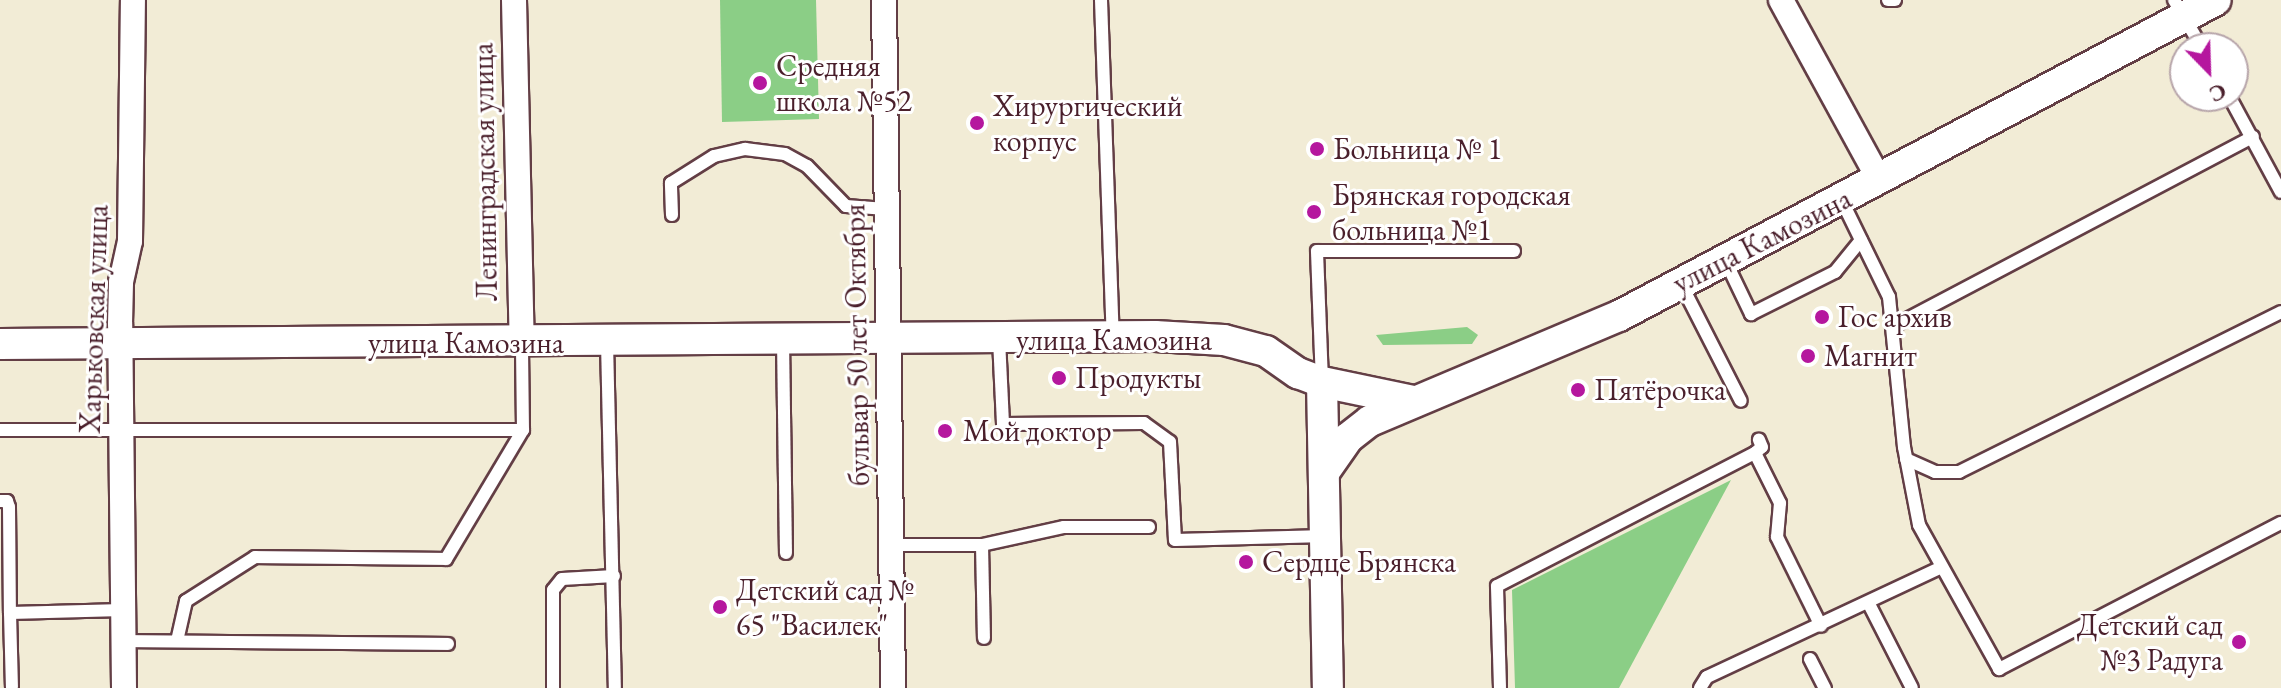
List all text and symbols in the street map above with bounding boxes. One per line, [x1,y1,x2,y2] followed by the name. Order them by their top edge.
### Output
[2169,32,2249,112] north arrow
[465,42,505,302] street label: Ленинградская улица
[776,48,912,118] place label: Средняя школа №52
[751,74,769,92] marker: Средняя школа №52
[2205,76,2231,109] text: С
[993,88,1183,158] place label: Хирургический корпус
[968,114,986,132] marker: Хирургический корпус
[1333,131,1502,167] place label: Больница № 1
[1308,140,1326,158] marker: Больница № 1
[1332,177,1571,248] place label: Брянская городская больница №1
[1667,180,1857,302] street label: улица Камозина
[1303,201,1325,223] marker: Брянская городская больница №1
[72,204,116,434] street label: Харьковская улица
[837,204,877,486] street label: бульвар 50 лет Октября
[1838,299,1952,335] place label: Гос архив
[1813,308,1831,326] marker: Гос архив
[1016,322,1212,358] street label: улица Камозина
[368,325,564,361] street label: улица Камозина
[1824,338,1917,374] place label: Магнит
[1799,347,1817,365] marker: Магнит
[1075,360,1201,396] place label: Продукты
[1050,369,1068,387] marker: Продукты
[1594,372,1726,408] place label: Пятёрочка
[1569,381,1587,399] marker: Пятёрочка
[963,413,1112,449] place label: Мой доктор
[934,420,956,442] marker: Мой доктор
[1262,544,1456,580] place label: Сердце Брянска
[1237,553,1255,571] marker: Сердце Брянска
[736,572,914,642] place label: Детский сад № 65 "Василек"
[711,598,729,616] marker: Детский сад № 65 "Василек"
[2077,607,2223,678] place label: Детский сад №3 Радуга
[2230,633,2248,651] marker: Детский сад №3 Радуга

